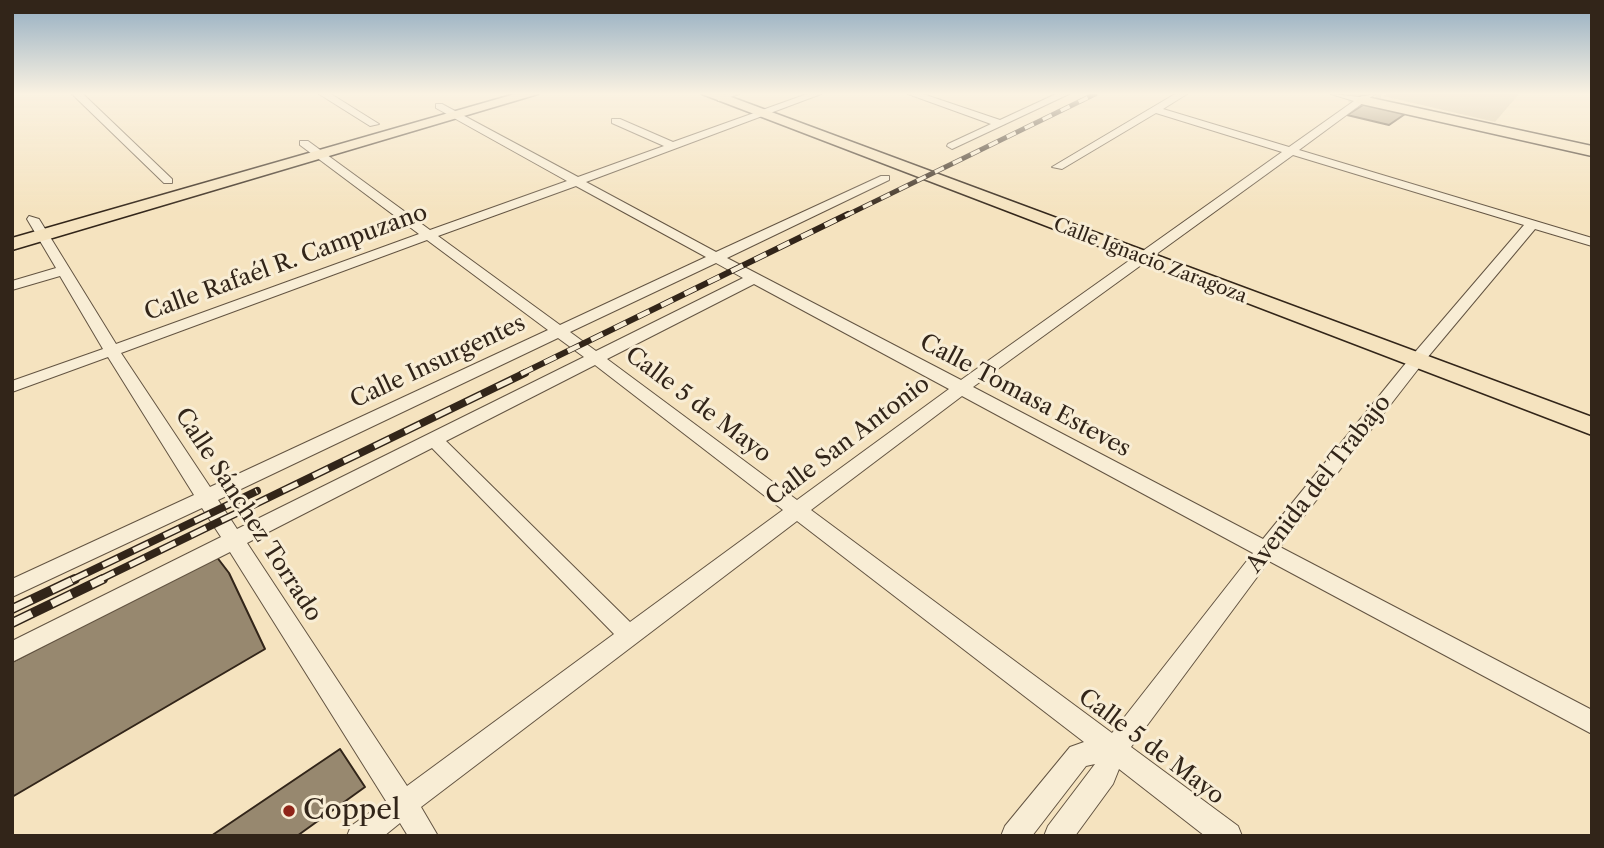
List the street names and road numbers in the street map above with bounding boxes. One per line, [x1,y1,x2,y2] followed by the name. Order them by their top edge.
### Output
[141,199,431,327] street label: Calle Rafaél R. Campuzano
[1050,214,1250,308] street label: Calle Ignacio Zaragoza
[346,309,530,415] street label: Calle Insurgentes
[915,329,1135,463] street label: Calle Tomasa Esteves
[620,341,776,469] street label: Calle 5 de Mayo
[761,370,935,512] street label: Calle San Antonio
[1241,390,1397,578] street label: Avenida del Trabajo
[169,403,327,627] street label: Calle Sánchez Torrado
[1073,683,1229,811] street label: Calle 5 de Mayo

